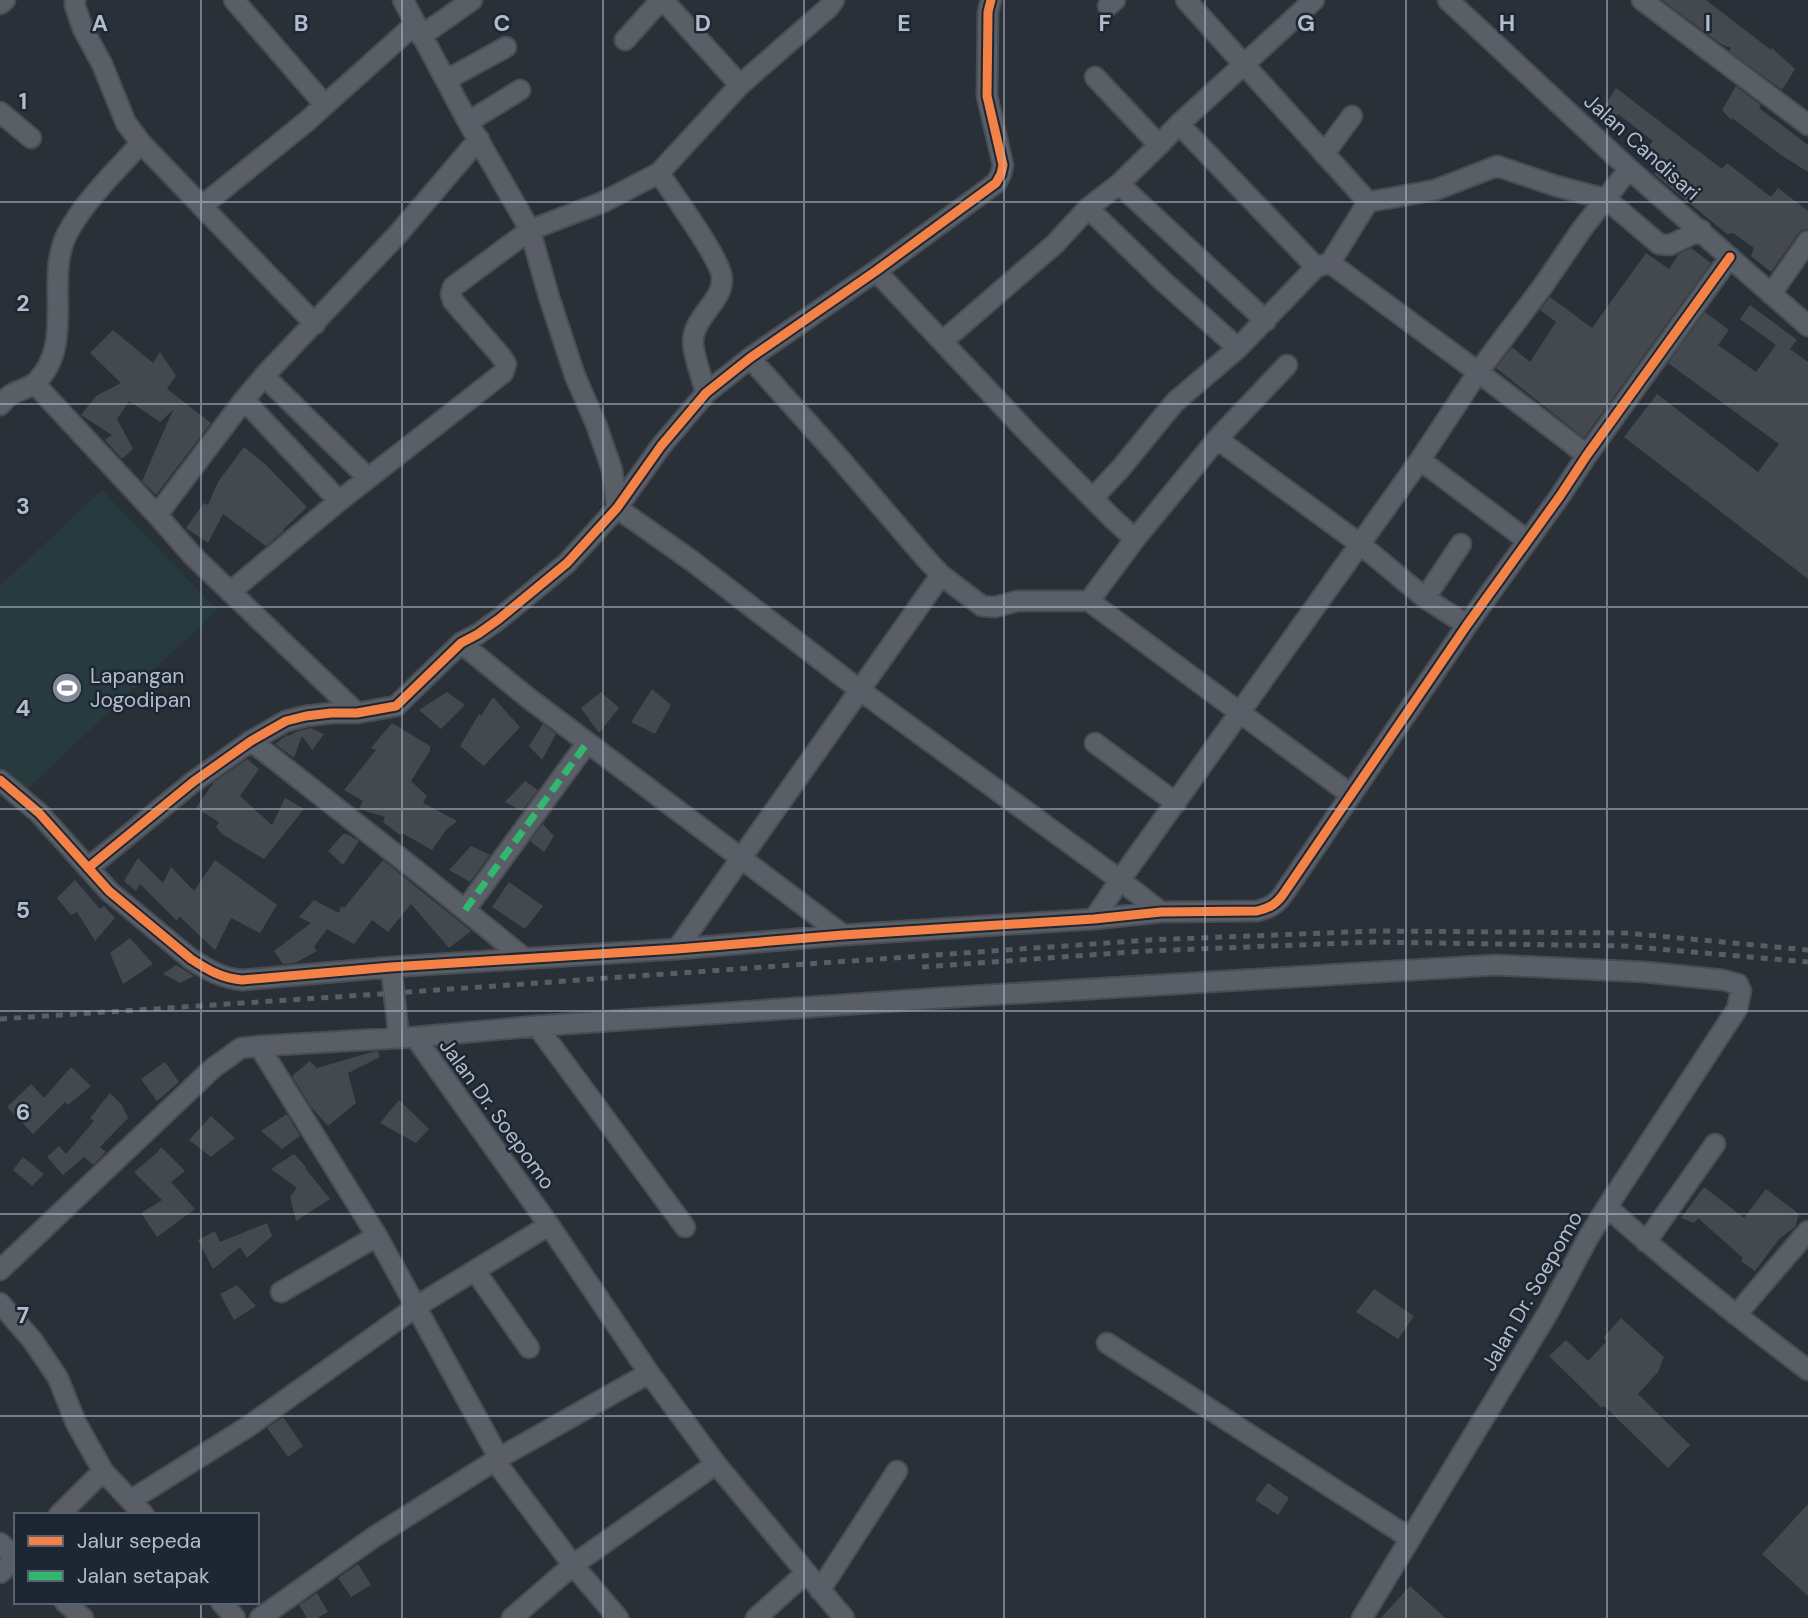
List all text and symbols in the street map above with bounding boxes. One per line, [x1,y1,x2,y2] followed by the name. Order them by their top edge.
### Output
[92,8,108,38] text: A
[294,8,308,38] text: B
[494,8,510,38] text: C
[695,8,711,38] text: D
[897,8,911,38] text: E
[1099,8,1112,38] text: F
[1297,8,1315,38] text: G
[1499,8,1515,38] text: H
[1705,8,1711,38] text: I
[19,86,27,116] text: 1
[1578,87,1706,207] street label: Jalan Candisari
[16,288,30,318] text: 2
[16,491,30,521] text: 3
[90,662,191,714] place label: Lapangan Jogodipan
[50,671,84,705] sports icon: Lapangan Jogodipan
[16,693,31,723] text: 4
[16,895,30,925] text: 5
[433,1033,561,1195] street label: Jalan Dr. Soepomo
[16,1097,30,1127] text: 6
[1475,1206,1589,1376] street label: Jalan Dr. Soepomo
[17,1300,29,1330] text: 7
[14,1513,259,1604] legend
[77,1527,201,1555] text: Jalur sepeda
[77,1562,210,1590] text: Jalan setapak

